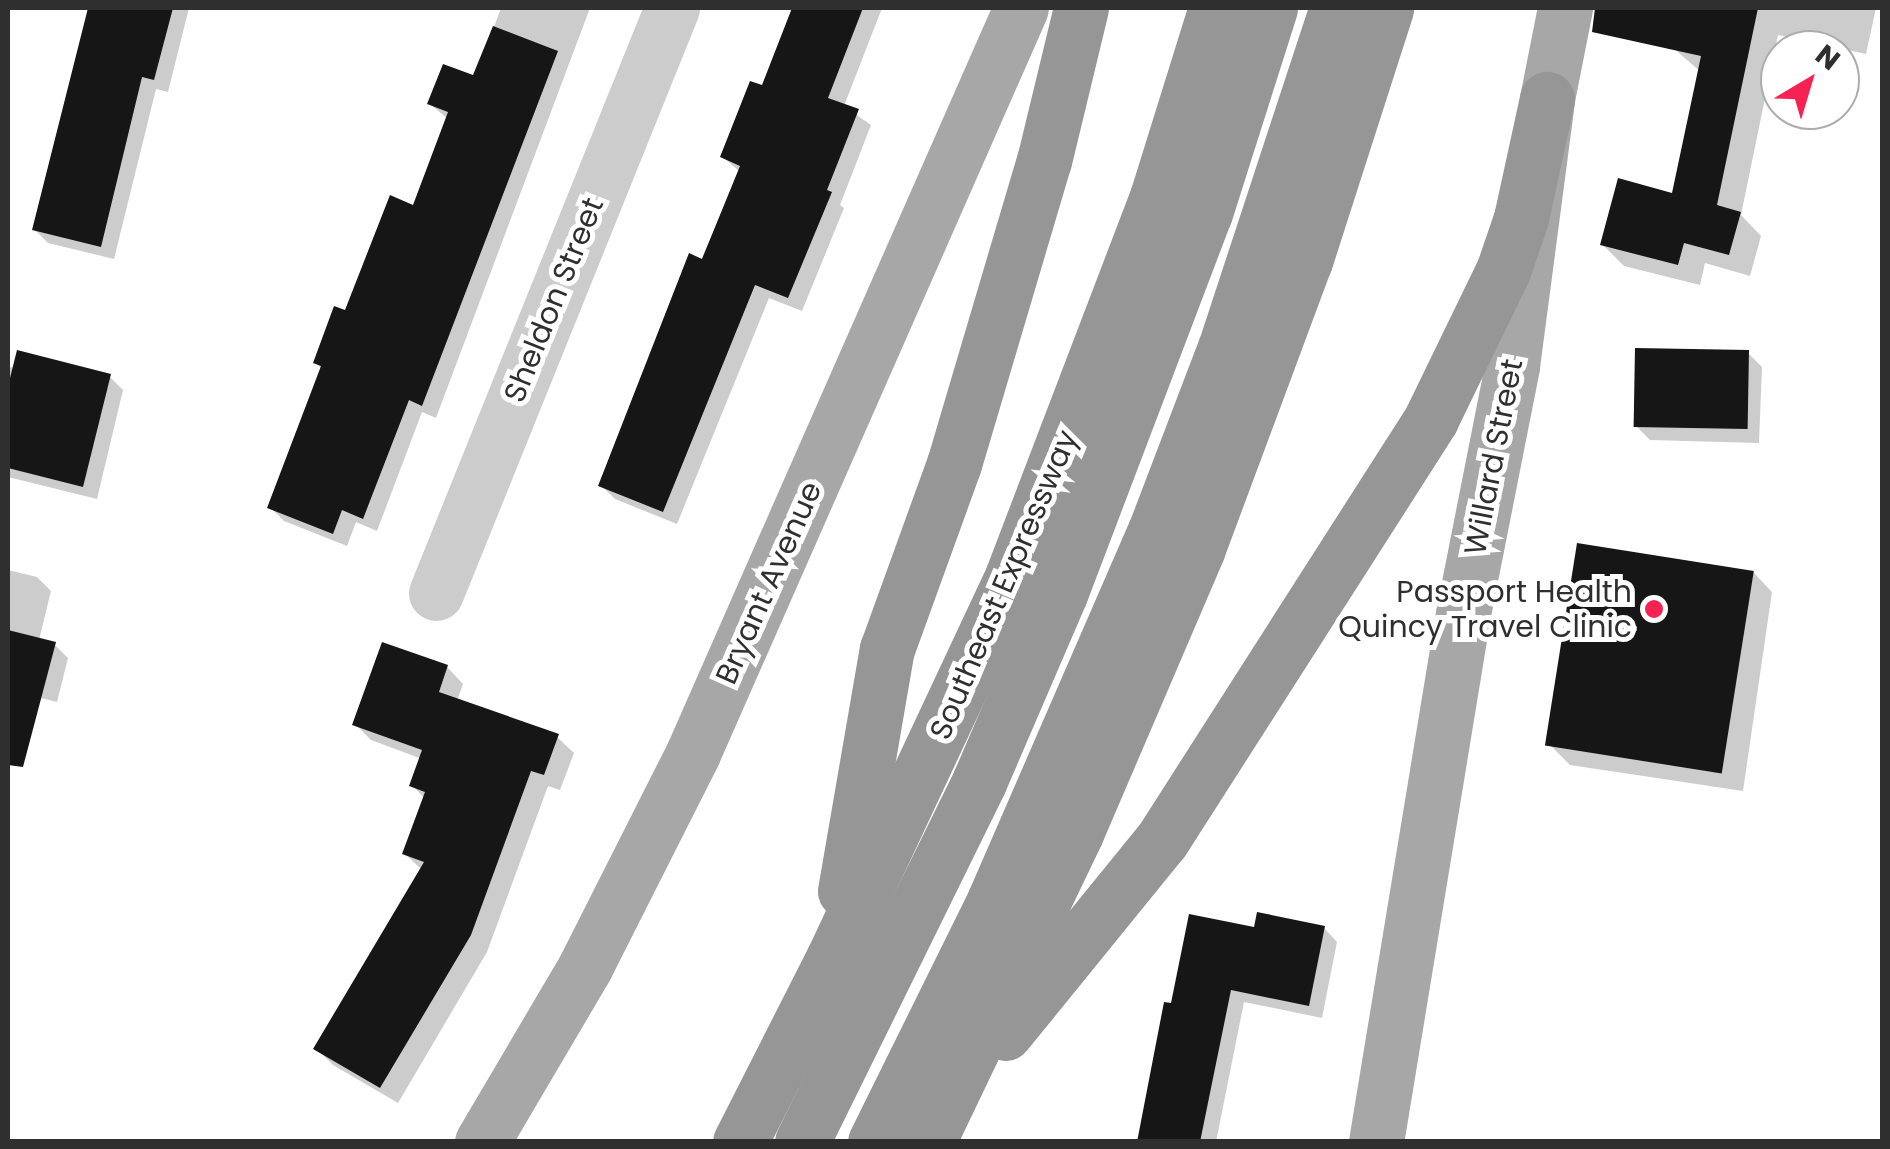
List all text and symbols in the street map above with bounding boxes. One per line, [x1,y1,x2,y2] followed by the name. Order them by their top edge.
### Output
[1760,30,1860,130] north arrow
[1807,36,1848,79] text: N
[497,193,611,407] street label: Sheldon Street
[1457,356,1531,558] street label: Willard Street
[922,425,1086,745] street label: Southeast Expressway
[708,476,830,690] street label: Bryant Avenue
[1338,574,1632,644] place label: Passport Health Quincy Travel Clinic
[1641,596,1667,622] marker: Passport Health Quincy Travel Clinic

